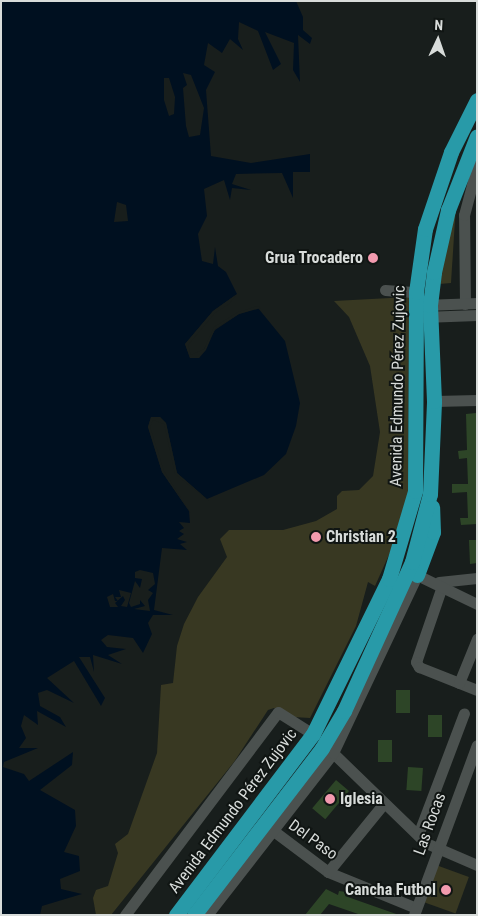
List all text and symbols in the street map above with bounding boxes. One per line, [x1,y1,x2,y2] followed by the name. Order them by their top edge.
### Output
[413,15,463,65] north arrow
[434,17,443,33] text: N
[265,248,363,268] place label: Grua Trocadero
[367,252,379,264] marker: Grua Trocadero
[387,285,409,487] street label: Avenida Edmundo Pérez Zujovic
[326,527,396,547] place label: Christian 2
[310,531,322,543] marker: Christian 2
[165,725,301,897] street label: Avenida Edmundo Pérez Zujovic
[340,789,383,809] place label: Iglesia
[410,790,450,858] street label: Las Rocas
[324,793,336,805] marker: Iglesia
[285,816,341,864] street label: Del Paso
[345,880,436,900] place label: Cancha Futbol
[440,884,452,896] marker: Cancha Futbol

